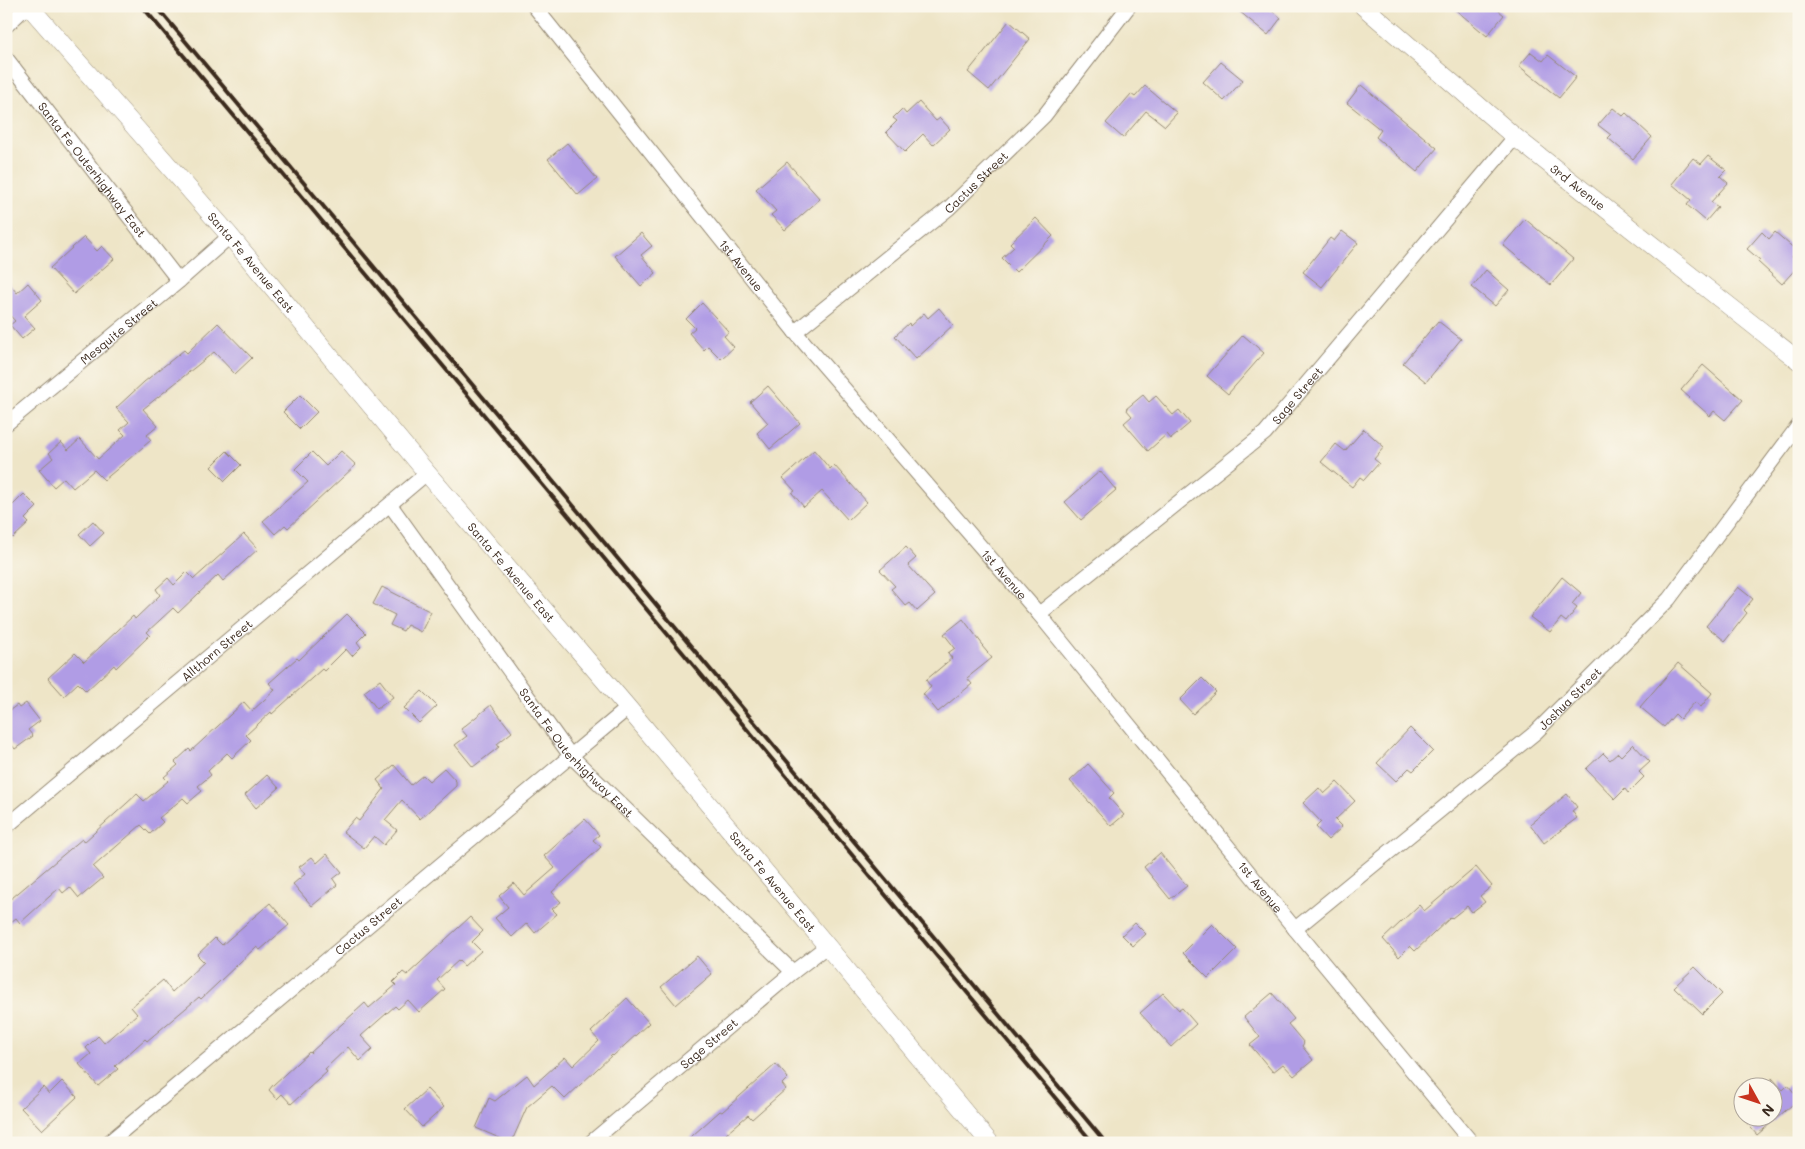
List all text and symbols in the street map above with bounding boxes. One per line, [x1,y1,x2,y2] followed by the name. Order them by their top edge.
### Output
[35,99,150,240] street label: Santa Fe Outerhighway East
[940,147,1011,217] street label: Cactus Street
[1547,160,1609,214] street label: 3rd Avenue
[204,208,298,316] street label: Santa Fe Avenue East
[716,236,767,294] street label: 1st Avenue
[77,294,160,368] street label: Mesquite Street
[1268,363,1326,427] street label: Sage Street
[465,519,559,625] street label: Santa Fe Avenue East
[978,546,1031,603] street label: 1st Avenue
[178,615,255,685] street label: Allthorn Street
[1535,663,1605,733] street label: Joshua Street
[516,684,637,821] street label: Santa Fe Outerhighway East
[726,828,820,935] street label: Santa Fe Avenue East
[1235,858,1286,916] street label: 1st Avenue
[331,893,405,958] street label: Cactus Street
[676,1014,741,1072] street label: Sage Street
[1732,1076,1782,1126] north arrow
[1758,1100,1779,1121] text: N

